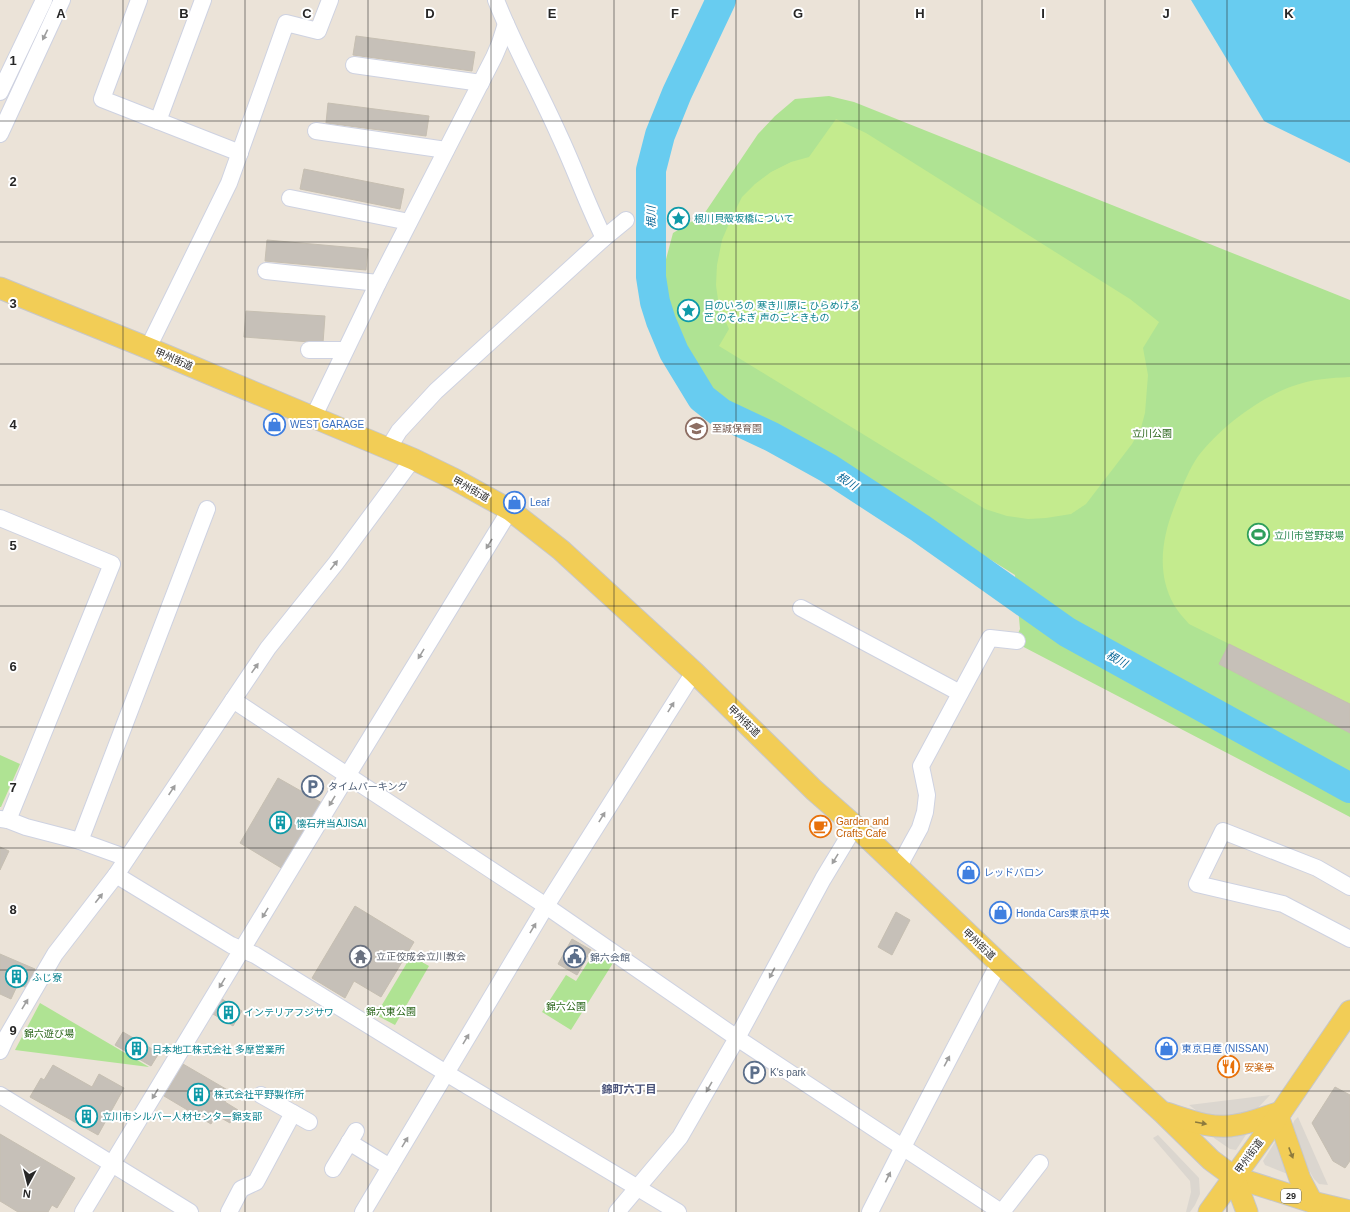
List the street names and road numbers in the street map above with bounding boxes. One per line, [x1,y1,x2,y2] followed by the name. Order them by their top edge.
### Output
[153,346,195,372] street label: 甲州街道
[451,474,491,504] street label: 甲州街道
[726,703,762,739] street label: 甲州街道
[961,926,997,962] street label: 甲州街道
[1233,1137,1265,1175] street label: 甲州街道
[1281,1189,1301,1203] road number: 29

